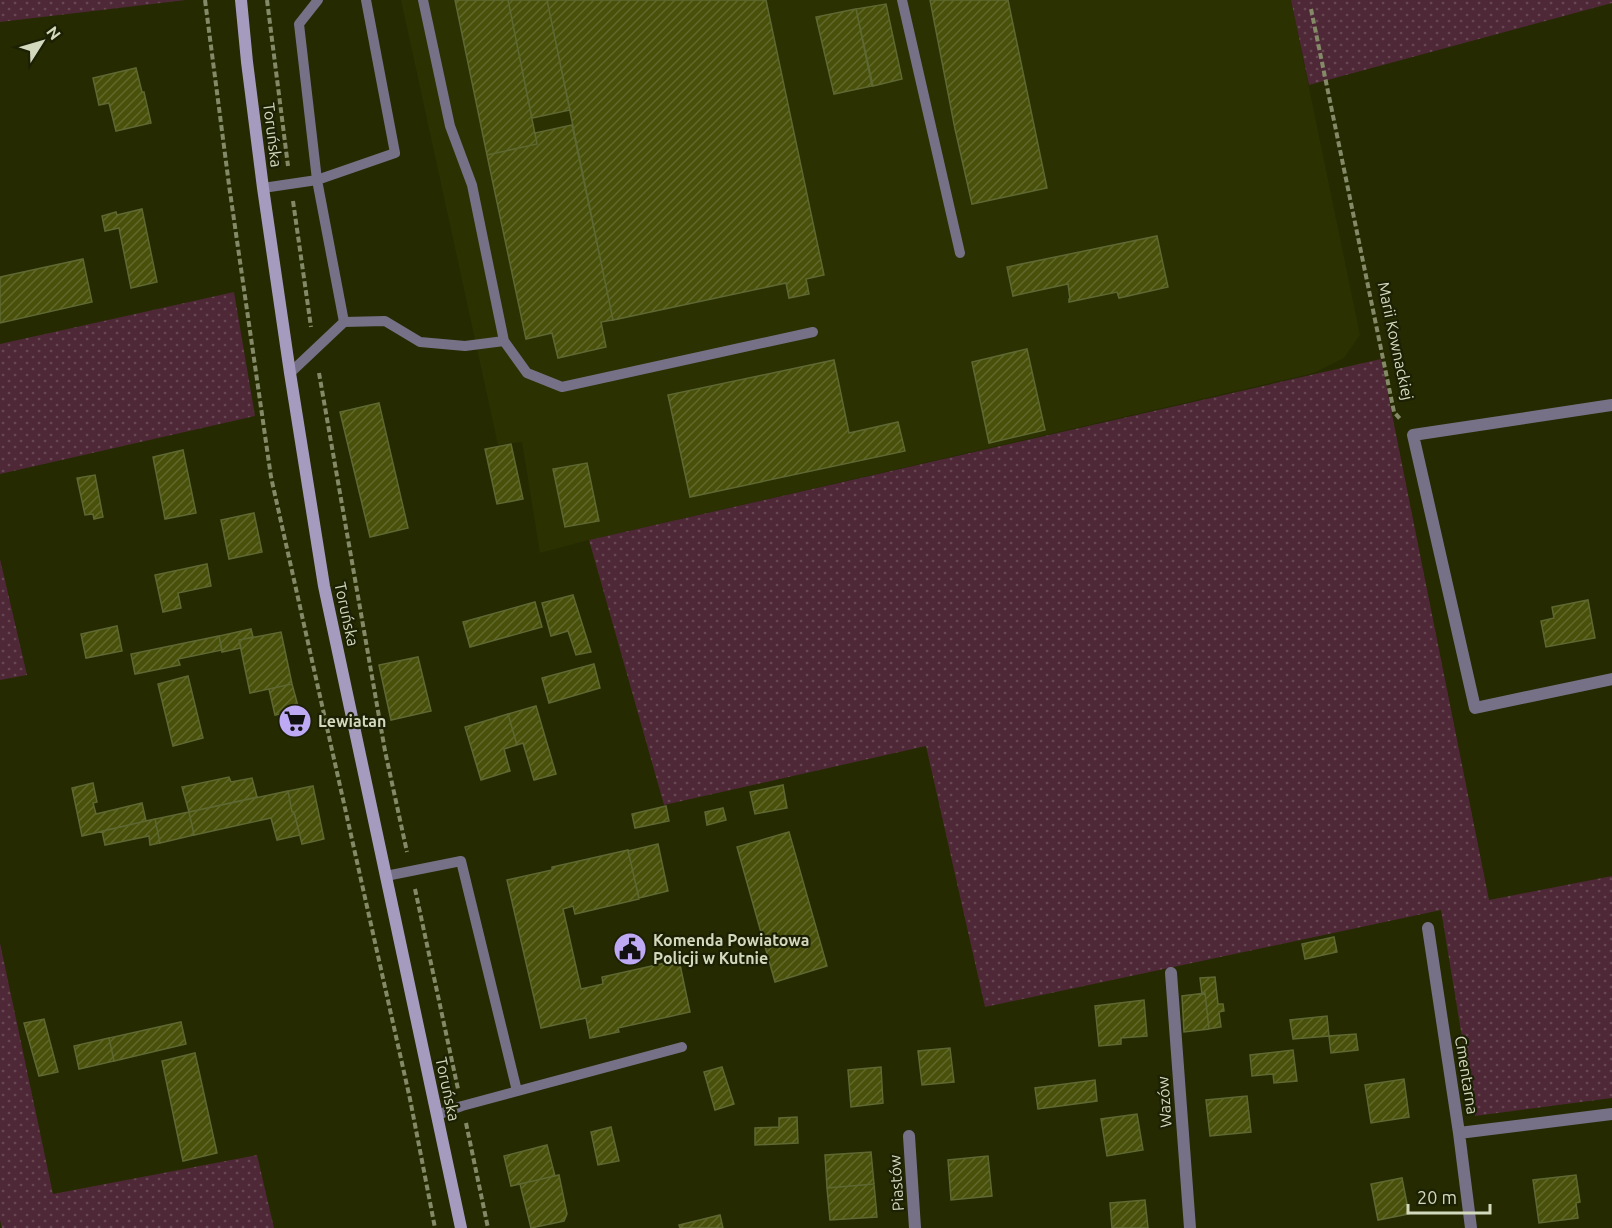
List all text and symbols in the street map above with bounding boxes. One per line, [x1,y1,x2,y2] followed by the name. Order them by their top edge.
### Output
[12,12,72,72] north arrow
[43,23,65,43] text: N
[260,102,286,168] street label: Toruńska
[1375,280,1417,402] street label: Marii Kownackiej
[331,580,363,648] street label: Toruńska
[277,703,313,739] supermarket icon: Lewiatan
[318,712,386,730] place label: Lewiatan
[612,931,648,967] public building icon: Komenda Powiatowa Policji w Kutnie
[653,931,809,967] place label: Komenda Powiatowa Policji w Kutnie
[1452,1034,1482,1116] street label: Cmentarna
[432,1055,464,1123] street label: Toruńska
[1153,1075,1175,1128] street label: Wazów
[885,1154,907,1212] street label: Piastów
[1408,1177,1490,1215] scale bar
[1417,1187,1457,1207] text: 20 m

